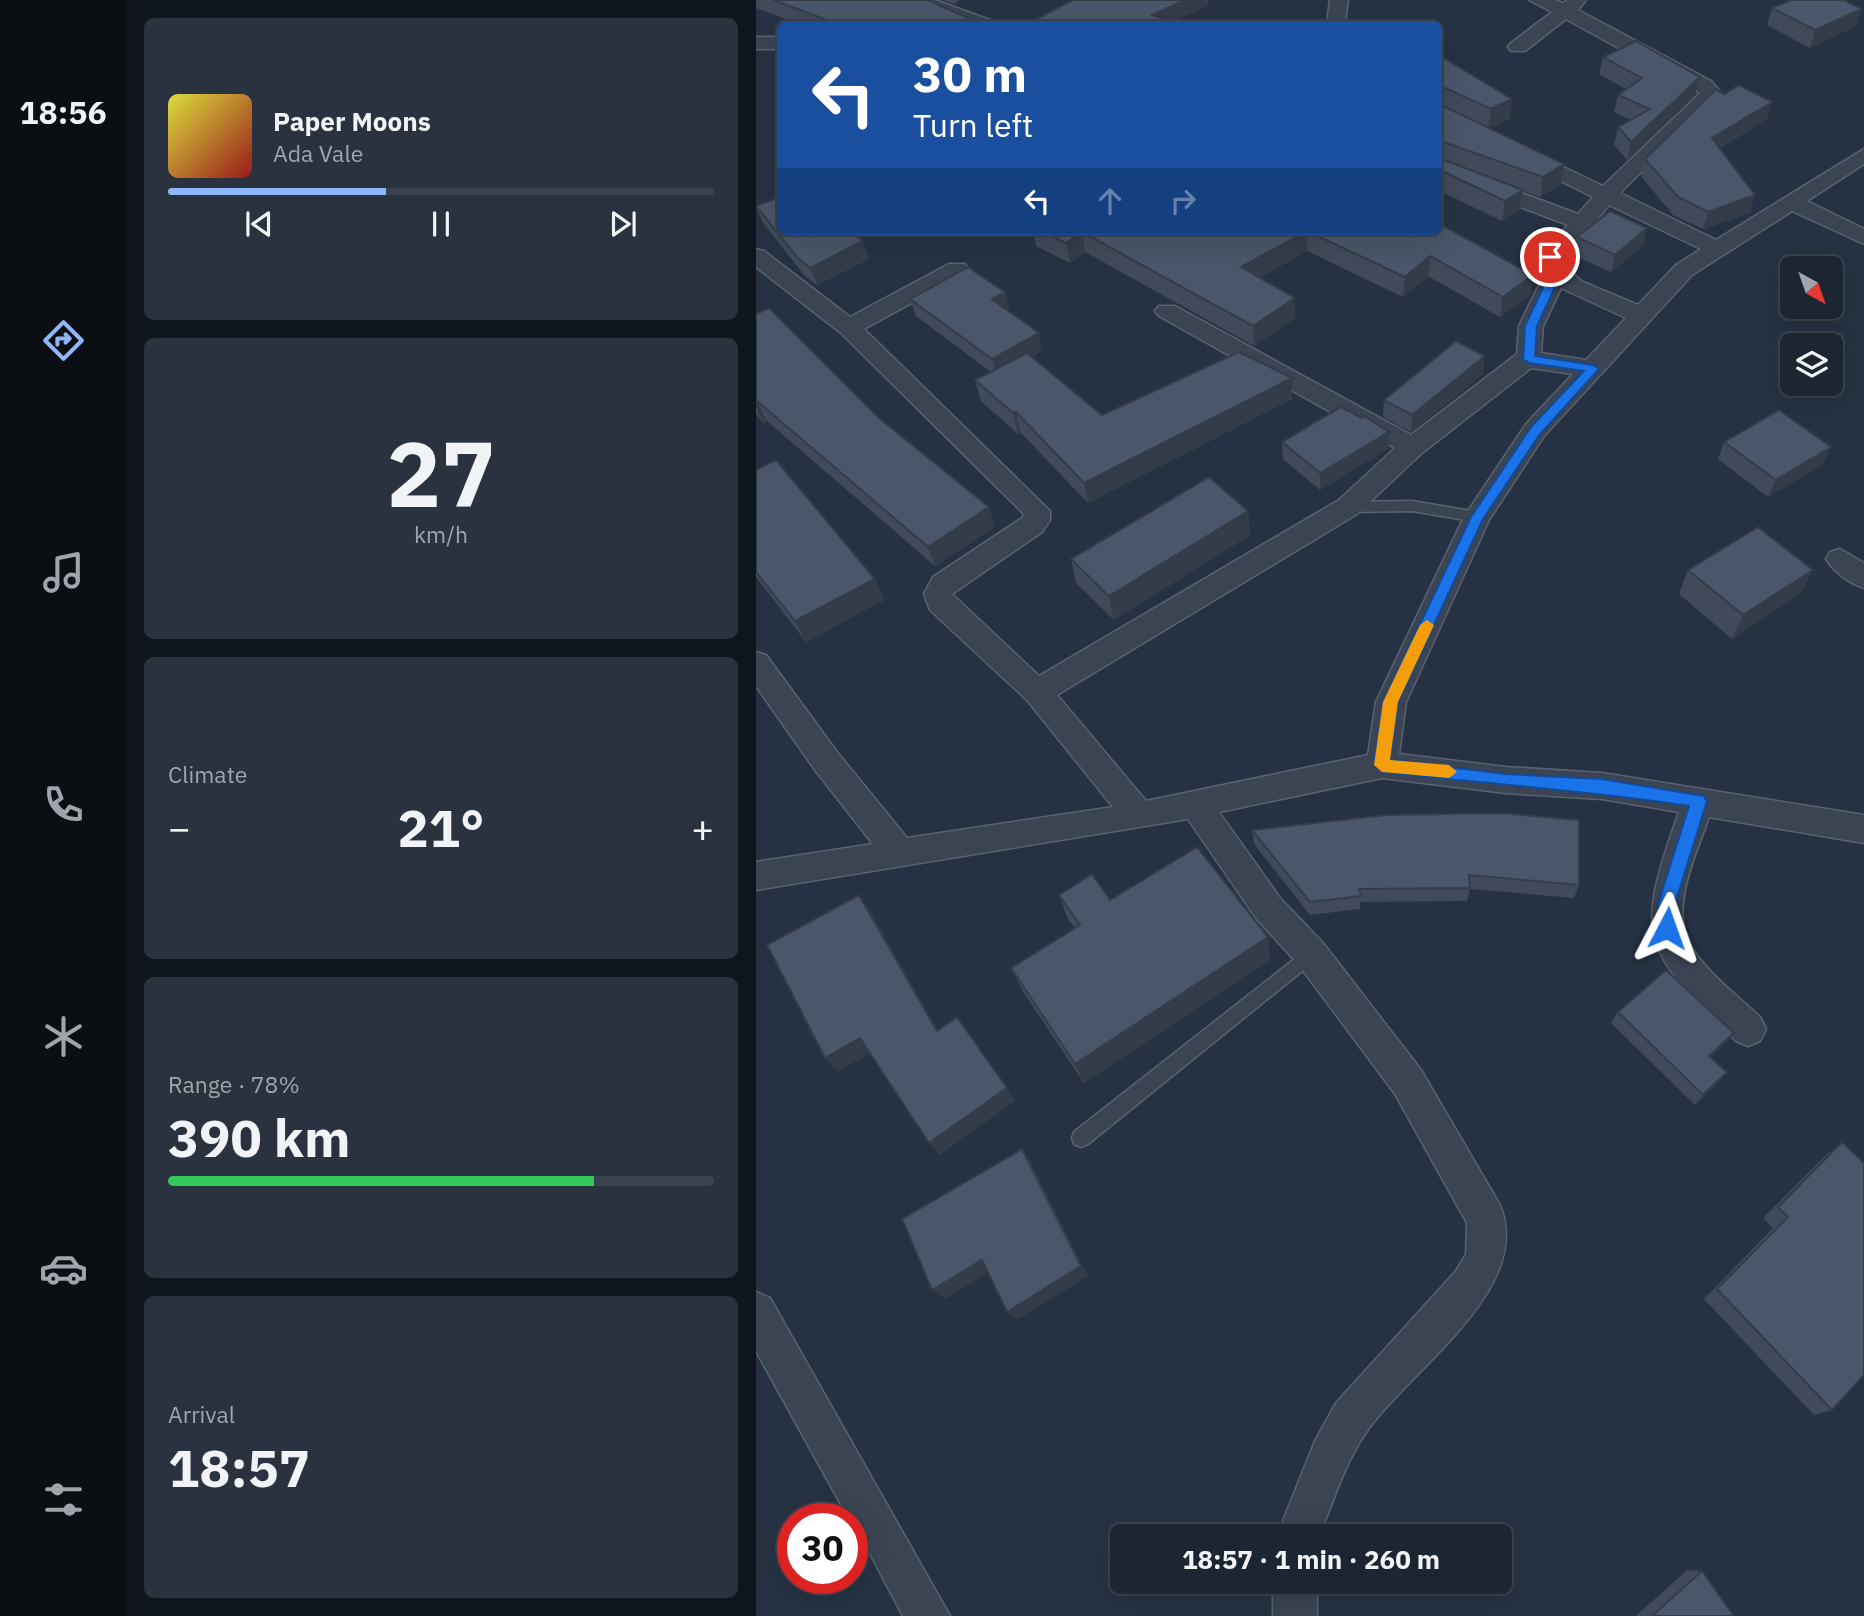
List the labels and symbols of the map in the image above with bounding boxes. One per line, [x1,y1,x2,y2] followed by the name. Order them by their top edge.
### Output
[1520,227,1580,287] pin
[1780,256,1843,318] north arrow
[1630,891,1704,965] position arrow
[777,1503,868,1594] speed limit sign: 30

